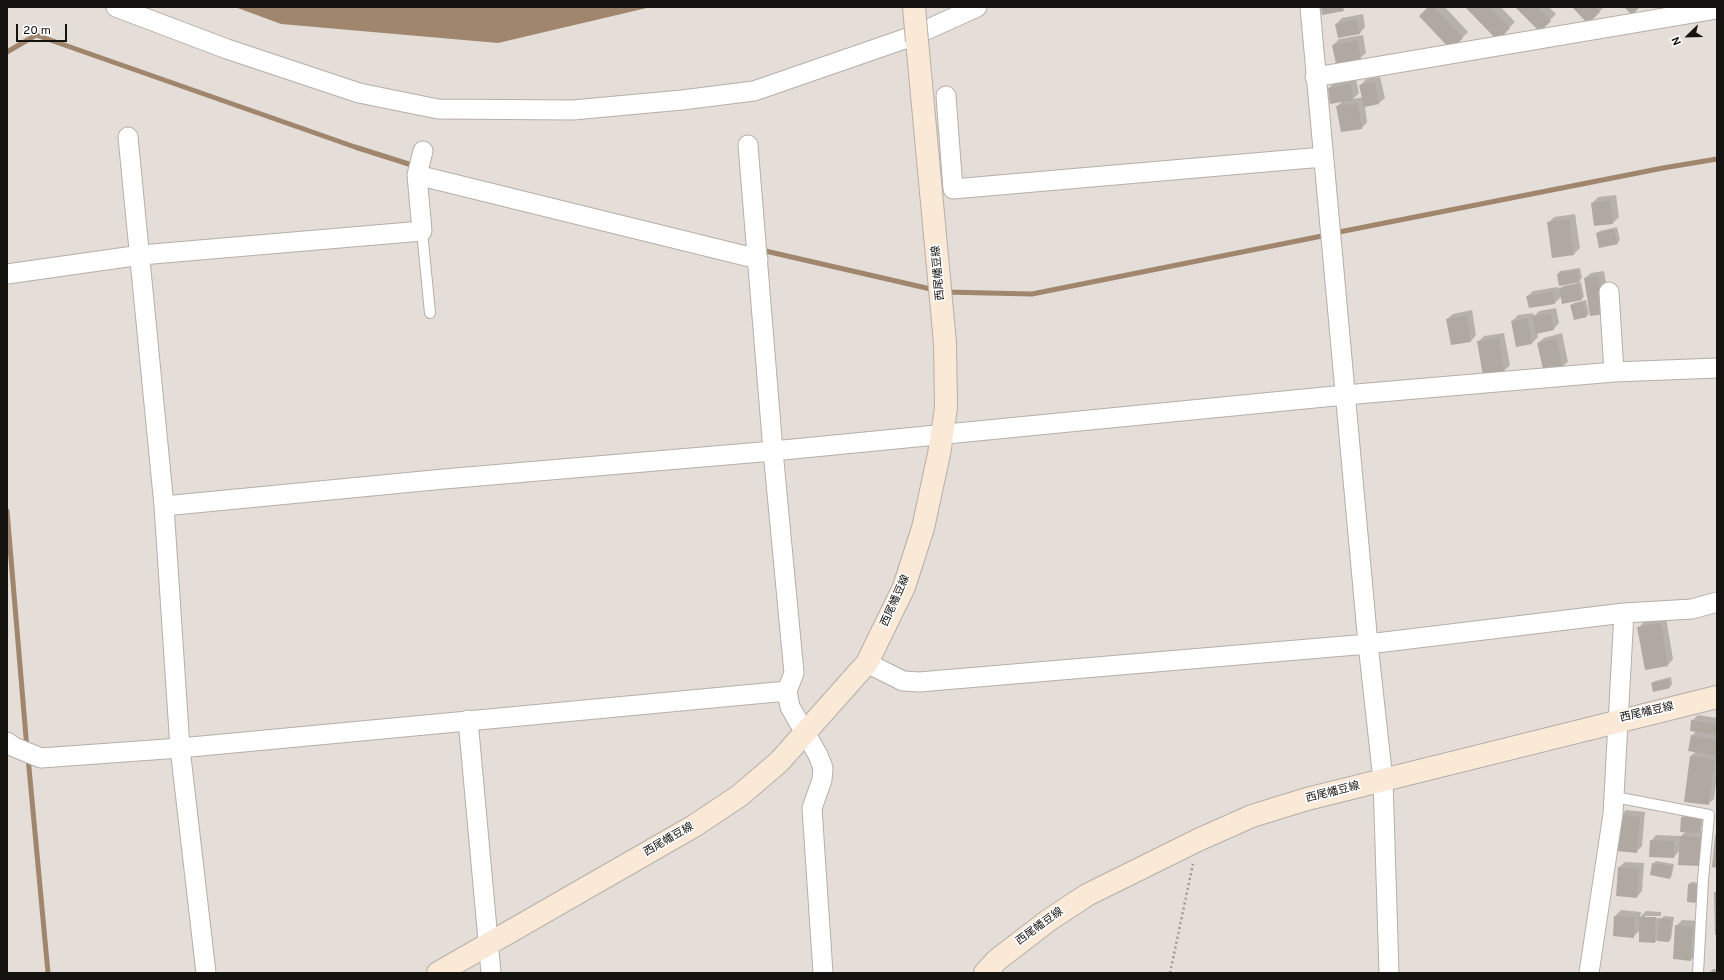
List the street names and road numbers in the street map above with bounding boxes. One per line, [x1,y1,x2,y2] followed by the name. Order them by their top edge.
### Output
[930,245,948,301] street label: 西尾幡豆線
[879,573,913,629] street label: 西尾幡豆線
[1619,700,1675,726] street label: 西尾幡豆線
[1305,780,1361,806] street label: 西尾幡豆線
[642,821,696,859] street label: 西尾幡豆線
[1014,905,1066,949] street label: 西尾幡豆線

